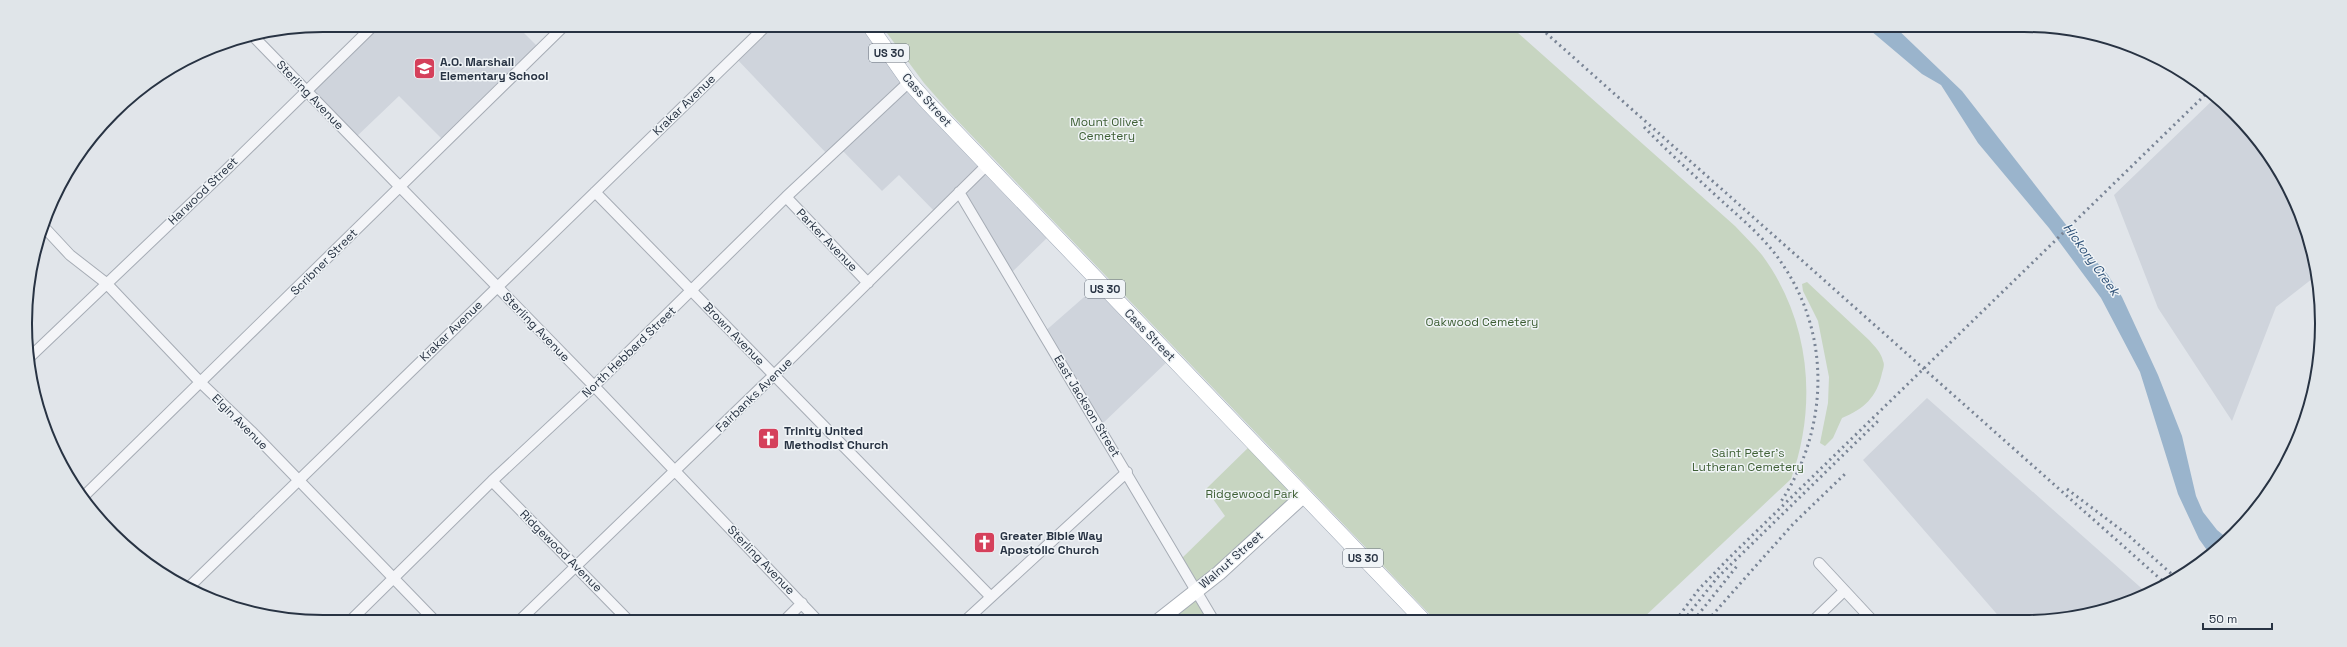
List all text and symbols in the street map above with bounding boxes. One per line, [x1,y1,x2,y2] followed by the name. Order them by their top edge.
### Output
[869,44,909,62] road number: US 30
[440,54,548,84] place label: A.O. Marshall Elementary School
[411,56,437,82] school or university icon: A.O. Marshall Elementary School
[273,57,347,133] street label: Sterling Avenue
[899,70,955,130] street label: Cass Street
[649,71,719,139] street label: Krakar Avenue
[1070,114,1144,144] park label: Mount Olivet Cemetery
[165,154,241,228] street label: Harwood Street
[793,205,861,275] street label: Parker Avenue
[2060,220,2125,301] water label: Hickory Creek
[287,225,361,299] street label: Scribner Street
[1085,280,1125,298] road number: US 30
[499,289,573,365] street label: Sterling Avenue
[416,297,486,365] street label: Krakar Avenue
[700,299,768,369] street label: Brown Avenue
[578,303,680,401] street label: North Hebbard Street
[1121,305,1179,365] street label: Cass Street
[1426,314,1538,330] park label: Oakwood Cemetery
[1050,352,1124,460] street label: East Jackson Street
[712,354,796,436] street label: Fairbanks Avenue
[209,391,271,453] street label: Elgin Avenue
[784,423,888,453] place label: Trinity United Methodist Church
[756,425,782,451] church icon: Trinity United Methodist Church
[1692,445,1804,475] park label: Saint Peter's Lutheran Cemetery
[1205,486,1299,502] park label: Ridgewood Park
[516,506,606,596] street label: Ridgewood Avenue
[724,522,798,598] street label: Sterling Avenue
[1000,528,1103,558] place label: Greater Bible Way Apostolic Church
[1196,528,1266,592] street label: Walnut Street
[971,530,997,556] church icon: Greater Bible Way Apostolic Church
[1343,549,1383,567] road number: US 30
[2203,605,2272,631] scale bar
[2209,611,2237,627] text: 50 m

